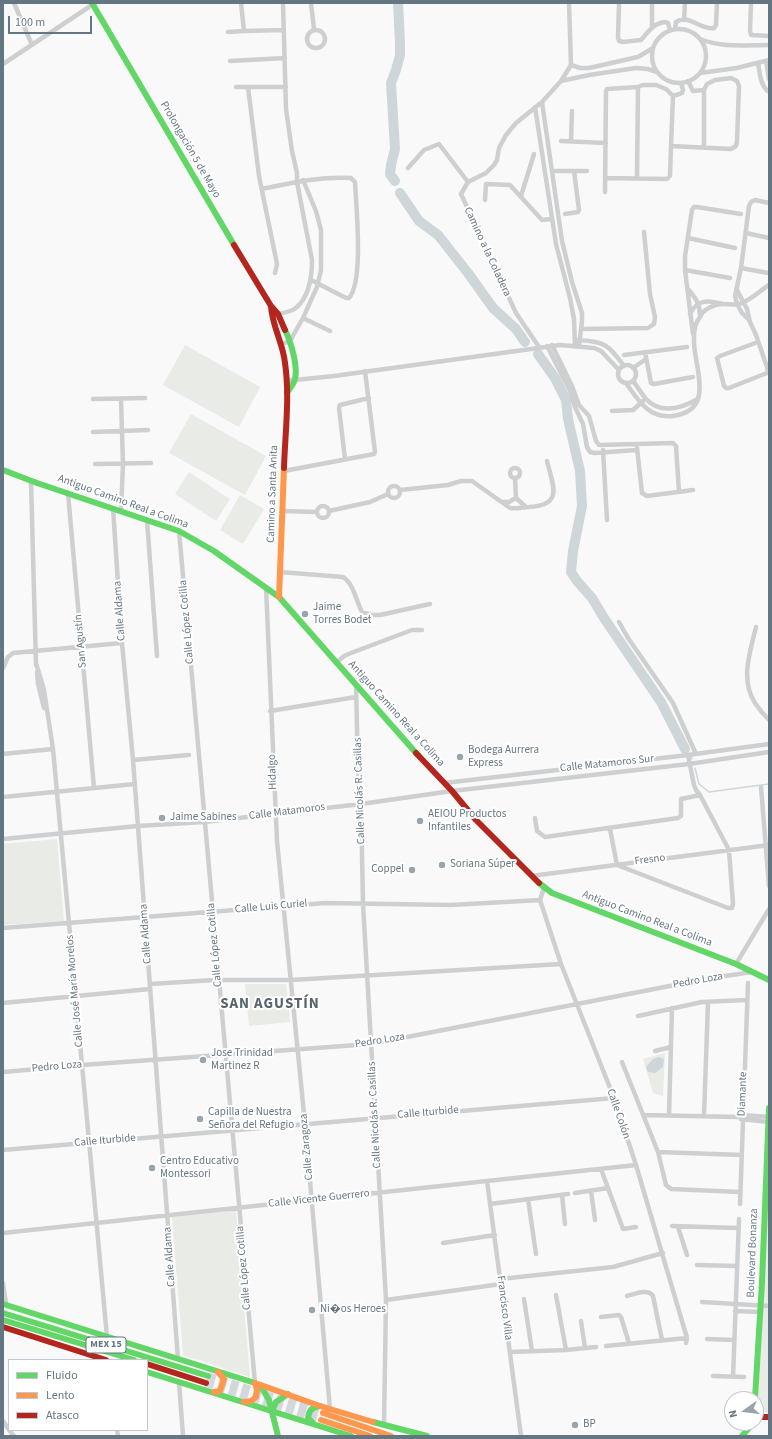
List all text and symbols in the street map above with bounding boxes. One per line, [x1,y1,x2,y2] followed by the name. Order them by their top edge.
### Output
[10,8,94,34] scale bar
[15,14,45,31] text: 100 m
[157,99,223,201] street label: Prolongación 5 de Mayo
[460,205,514,299] street label: Camino a la Coladera
[265,445,281,543] street label: Camino a Santa Anita
[56,472,190,532] street label: Antiguo Camino Real a Colima
[177,579,197,665] street label: Calle López Cotilla
[111,581,129,641] street label: Calle Aldama
[313,601,372,627] place label: Jaime Torres Bodet
[300,609,310,619] marker: Jaime Torres Bodet
[72,614,90,668] street label: San Agustín
[345,658,447,770] street label: Antiguo Camino Real a Colima
[352,737,368,845] street label: Calle Nicolás R. Casillas
[468,744,539,770] place label: Bodega Aurrera Express
[455,752,465,762] marker: Bodega Aurrera Express
[559,752,655,776] street label: Calle Matamoros Sur
[266,754,280,790] street label: Hidalgo
[248,801,326,823] street label: Calle Matamoros
[428,808,506,834] place label: AEIOU Productos Infantiles
[170,811,237,825] place label: Jaime Sabines
[157,813,167,823] marker: Jaime Sabines
[415,816,425,826] marker: AEIOU Productos Infantiles
[634,852,666,868] street label: Fresno
[450,858,515,872] place label: Soriana Súper
[437,860,447,870] marker: Soriana Súper
[371,863,404,877] place label: Coppel
[407,865,417,875] marker: Coppel
[580,888,714,950] street label: Antiguo Camino Real a Colima
[234,897,308,917] street label: Calle Luis Curiel
[205,902,225,988] street label: Calle López Cotilla
[137,904,155,964] street label: Calle Aldama
[64,934,86,1048] street label: Calle José María Morelos
[672,970,724,992] street label: Pedro Loza
[220,996,320,1014] district label: SAN AGUSTÍN
[354,1031,406,1051] street label: Pedro Loza
[211,1047,273,1073] place label: Jose Trinidad Martinez R
[198,1055,208,1065] marker: Jose Trinidad Martinez R
[31,1058,83,1076] street label: Pedro Loza
[366,1061,384,1169] street label: Calle Nicolás R. Casillas
[736,1071,750,1117] street label: Diamante
[603,1087,633,1141] street label: Calle Colón
[397,1104,459,1122] street label: Calle Iturbide
[208,1106,294,1132] place label: Capilla de Nuestra Señora del Refugio
[298,1113,316,1181] street label: Calle Zaragoza
[195,1114,205,1124] marker: Capilla de Nuestra Señora del Refugio
[74,1132,136,1150] street label: Calle Iturbide
[160,1155,239,1181] place label: Centro Educativo Montessori
[147,1163,157,1173] marker: Centro Educativo Montessori
[268,1187,370,1211] street label: Calle Vicente Guerrero
[745,1208,761,1298] street label: Boulevard Bonanza
[234,1225,254,1311] street label: Calle López Cotilla
[161,1227,179,1287] street label: Calle Aldama
[493,1275,515,1341] street label: Francisco Villa
[320,1303,386,1317] place label: Ni�os Heroes
[307,1305,317,1315] marker: Ni�os Heroes
[86,1337,126,1353] road number: MEX 15
[8,1359,148,1431] legend
[46,1367,78,1384] text: Fluido
[46,1387,75,1404] text: Lento
[724,1391,764,1431] north arrow
[46,1407,79,1424] text: Atasco
[725,1408,741,1419] text: N
[583,1418,596,1432] place label: BP
[570,1420,580,1430] marker: BP

